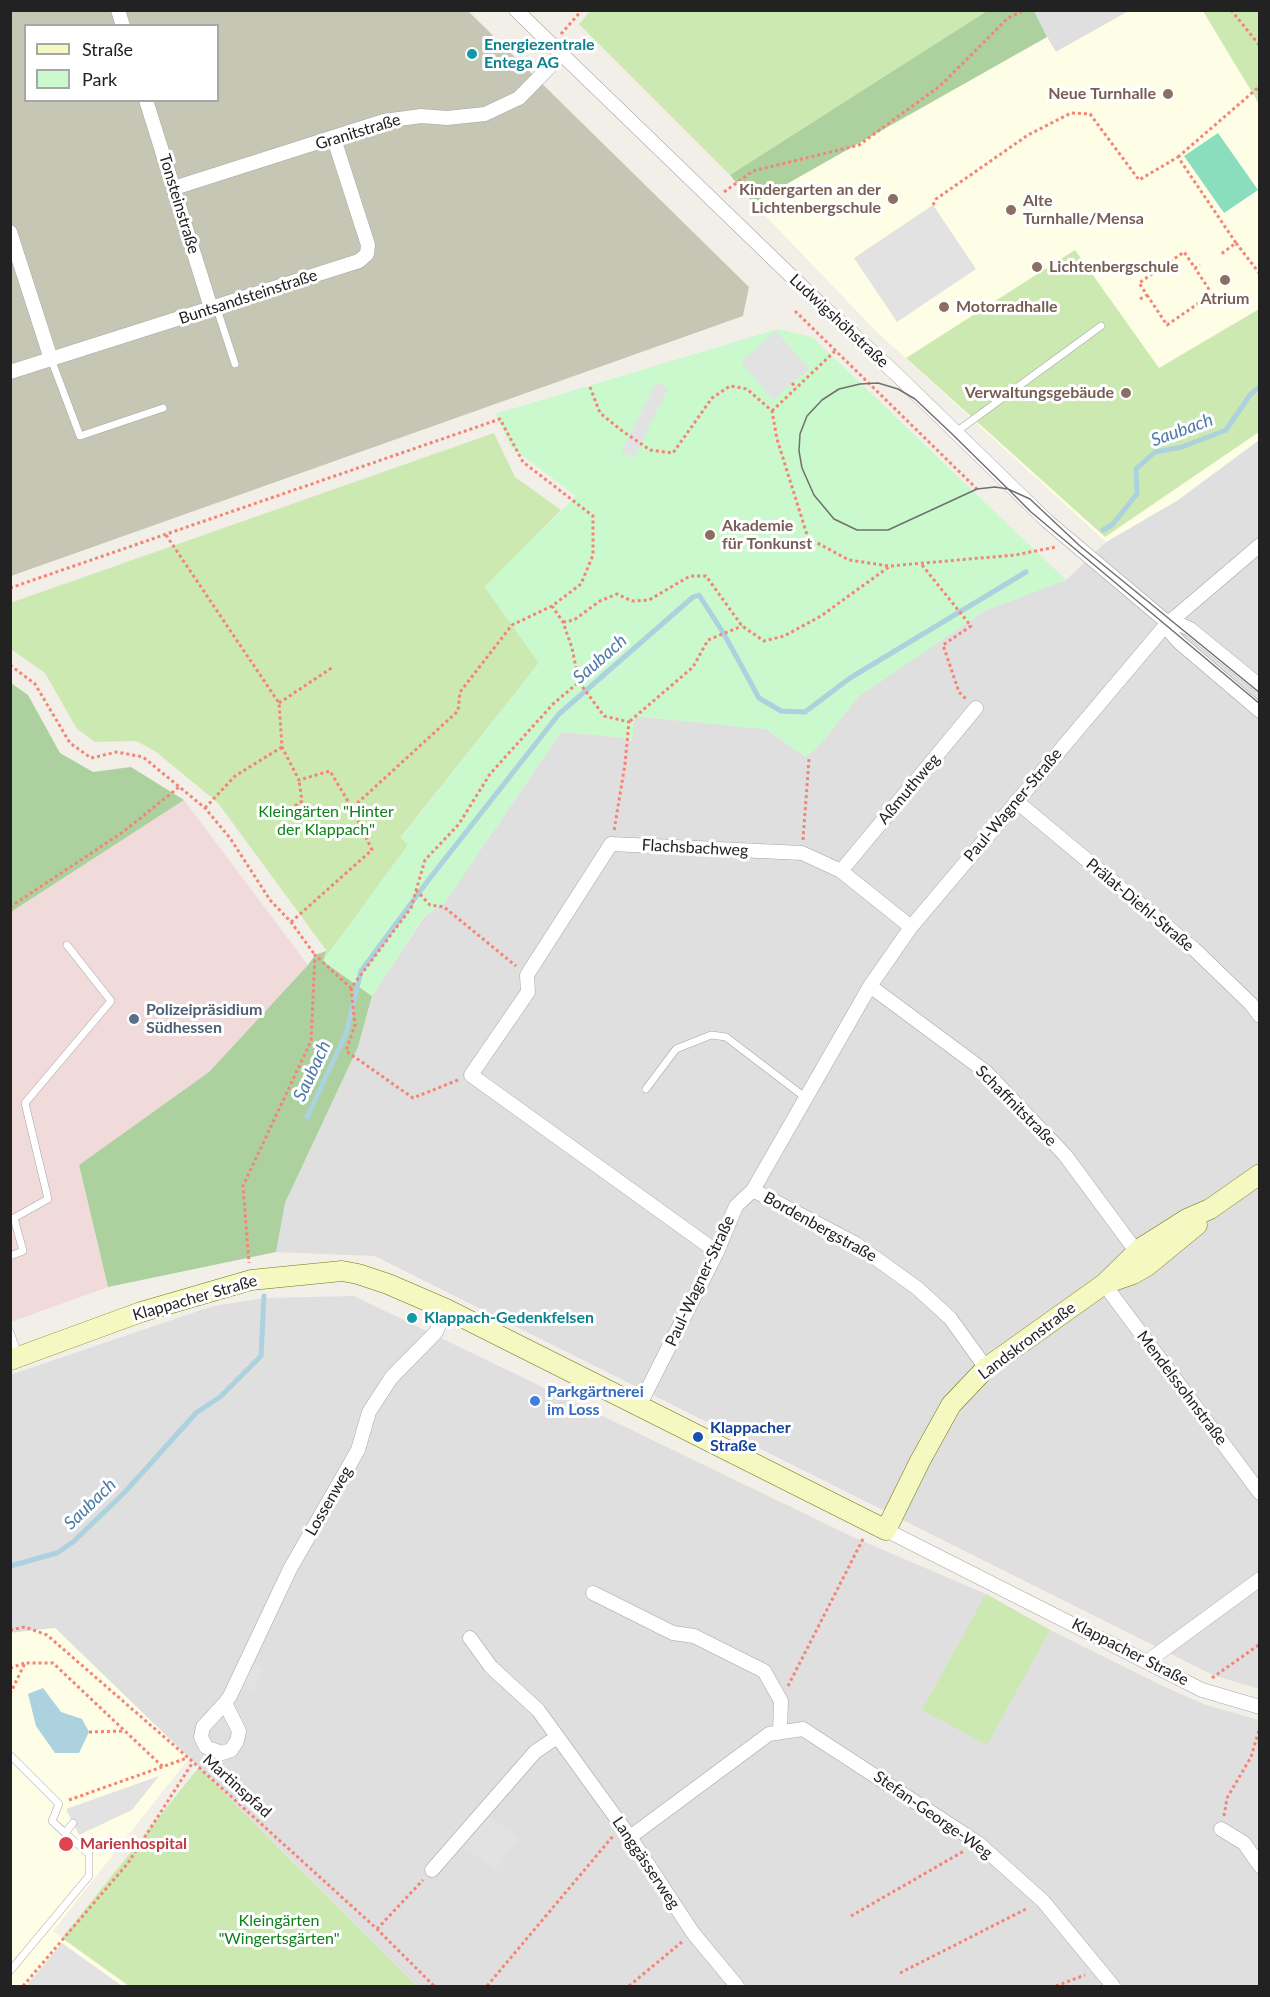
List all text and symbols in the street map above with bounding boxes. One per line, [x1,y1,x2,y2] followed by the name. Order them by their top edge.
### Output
[24,24,219,102] legend
[484,35,595,73] place label: Energiezentrale Entega AG
[82,38,133,60] text: Straße
[465,47,479,61] marker: Energiezentrale Entega AG
[82,68,117,90] text: Park
[1048,84,1156,104] place label: Neue Turnhalle
[1161,87,1175,101] marker: Neue Turnhalle
[313,110,403,154] street label: Granitstraße
[155,152,203,256] street label: Tonsteinstraße
[739,180,881,218] place label: Kindergarten an der Lichtenbergschule
[1023,191,1144,229] place label: Alte Turnhalle/Mensa
[886,192,900,206] marker: Kindergarten an der Lichtenbergschule
[1004,203,1018,217] marker: Alte Turnhalle/Mensa
[1049,257,1179,277] place label: Lichtenbergschule
[1030,260,1044,274] marker: Lichtenbergschule
[176,266,320,328] street label: Buntsandsteinstraße
[786,270,892,372] street label: Ludwigshöhstraße
[1218,273,1232,287] marker: Atrium
[1200,289,1250,309] place label: Atrium
[956,297,1058,317] place label: Motorradhalle
[937,300,951,314] marker: Motorradhalle
[965,383,1114,403] place label: Verwaltungsgebäude
[1119,386,1133,400] marker: Verwaltungsgebäude
[1148,409,1216,451] water label: Saubach
[722,516,812,554] place label: Akademie für Tonkunst
[703,528,717,542] marker: Akademie für Tonkunst
[569,630,631,688] water label: Saubach
[960,744,1066,866] street label: Paul-Wagner-Straße
[874,750,944,828] street label: Aßmuthweg
[258,802,394,840] park label: Kleingärten "Hinter der Klappach"
[641,836,749,860] street label: Flachsbachweg
[1082,854,1198,956] street label: Prälat-Diehl-Straße
[146,1000,262,1038] place label: Polizeipräsidium Südhessen
[127,1012,141,1026] marker: Polizeipräsidium Südhessen
[289,1037,335,1105] water label: Saubach
[972,1062,1060,1150] street label: Schaffnitstraße
[760,1188,880,1266] street label: Bordenbergstraße
[661,1213,739,1349] street label: Paul-Wagner-Straße
[131,1271,259,1325] street label: Klappacher Straße
[975,1298,1079,1384] street label: Landskronstraße
[424,1308,594,1328] place label: Klappach-Gedenkfelsen
[405,1311,419,1325] marker: Klappach-Gedenkfelsen
[1133,1327,1231,1449] street label: Mendelssohnstraße
[547,1382,644,1420] place label: Parkgärtnerei im Loss
[528,1394,542,1408] marker: Parkgärtnerei im Loss
[710,1418,791,1456] place label: Klappacher Straße
[691,1430,705,1444] marker: Klappacher Straße
[301,1463,357,1539] street label: Lossenweg
[59,1474,121,1534] water label: Saubach
[1068,1614,1192,1690] street label: Klappacher Straße
[199,1750,275,1822] street label: Martinspfad
[870,1767,996,1863] street label: Stefan-George-Weg
[608,1813,684,1913] street label: Langgässerweg
[80,1834,187,1854] place label: Marienhospital
[57,1835,75,1853] marker: Marienhospital
[218,1911,340,1949] park label: Kleingärten "Wingertsgärten"

